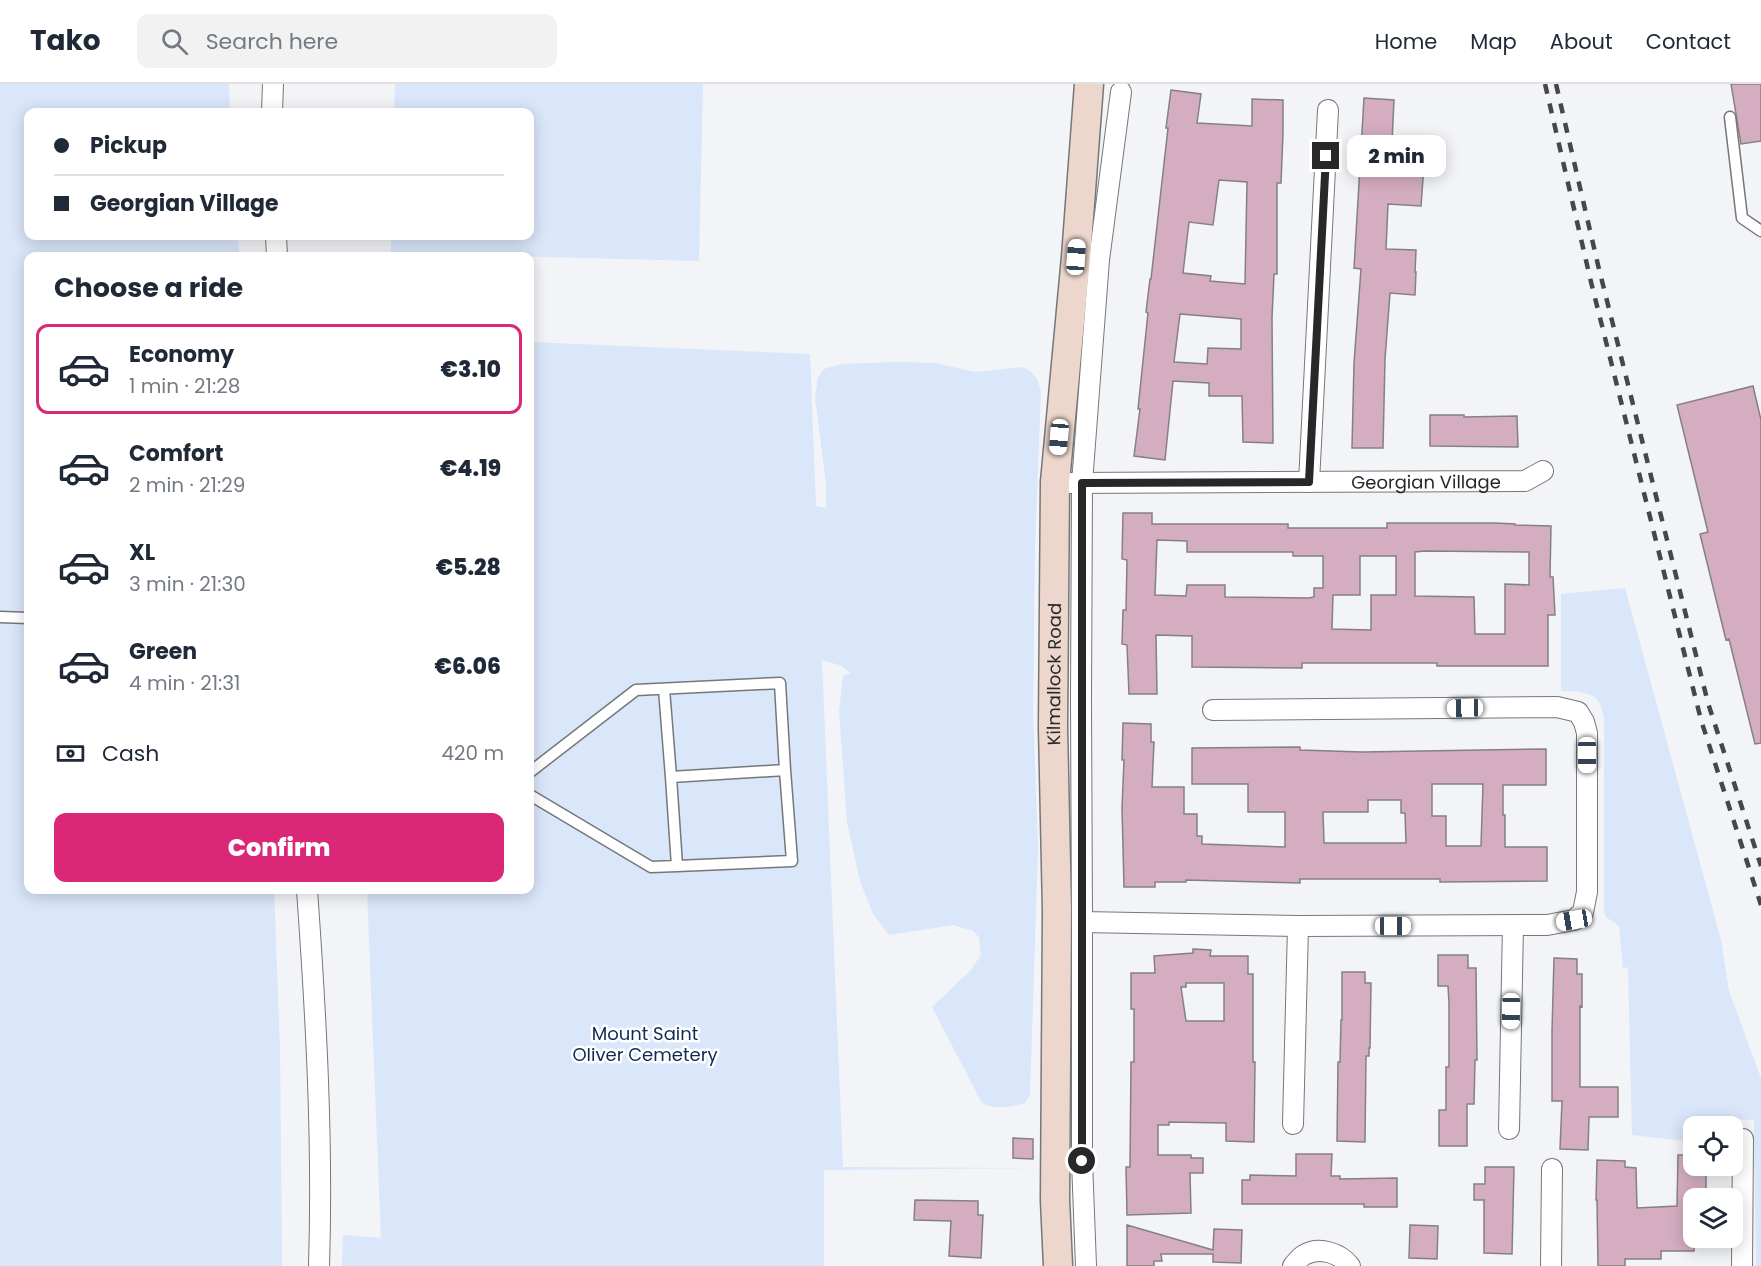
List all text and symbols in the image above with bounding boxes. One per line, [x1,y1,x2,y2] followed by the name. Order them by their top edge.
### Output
[137,14,557,68] search box
[30,21,101,60] text: Tako
[158,25,191,58] icon: search
[206,26,338,57] text: Search here
[1375,27,1437,56] text: Home
[1470,27,1517,56] text: Map
[1550,27,1613,56] text: About
[1646,27,1731,56] text: Contact
[90,130,167,161] text: Pickup
[1347,135,1446,177] callout: 2 min
[1312,142,1339,169] route end
[1368,142,1425,170] text: 2 min
[90,188,279,219] text: Georgian Village
[1066,238,1086,276] car
[54,269,243,306] text: Choose a ride
[129,339,234,370] text: Economy
[57,342,111,396] icon: car
[441,354,501,385] text: €3.10
[129,372,240,400] text: 1 min · 21:28
[1048,418,1070,456] car
[129,438,223,469] text: Comfort
[57,441,111,495] icon: car
[440,453,501,484] text: €4.19
[1351,469,1501,494] street label: Georgian Village
[129,471,245,499] text: 2 min · 21:29
[129,537,155,568] text: XL
[57,540,111,594] icon: car
[436,552,501,583] text: €5.28
[129,570,246,598] text: 3 min · 21:30
[1040,603,1067,746] street label: Kilmallock Road
[129,636,197,667] text: Green
[57,639,111,693] icon: car
[435,651,501,682] text: €6.06
[129,669,241,697] text: 4 min · 21:31
[1447,699,1483,717] car
[54,737,87,770] icon: cash
[1578,737,1596,773] car
[102,738,159,769] text: Cash
[441,739,504,767] text: 420 m
[54,813,504,882] button: Confirm
[1555,908,1593,932] car
[1375,917,1411,935] car
[1502,993,1520,1029] car
[572,1021,718,1067] park label: Mount Saint Oliver Cemetery
[1683,1116,1743,1248] map controls
[1683,1116,1743,1176] button: locate
[1068,1147,1095,1174] route start
[1683,1188,1743,1248] button: layers

